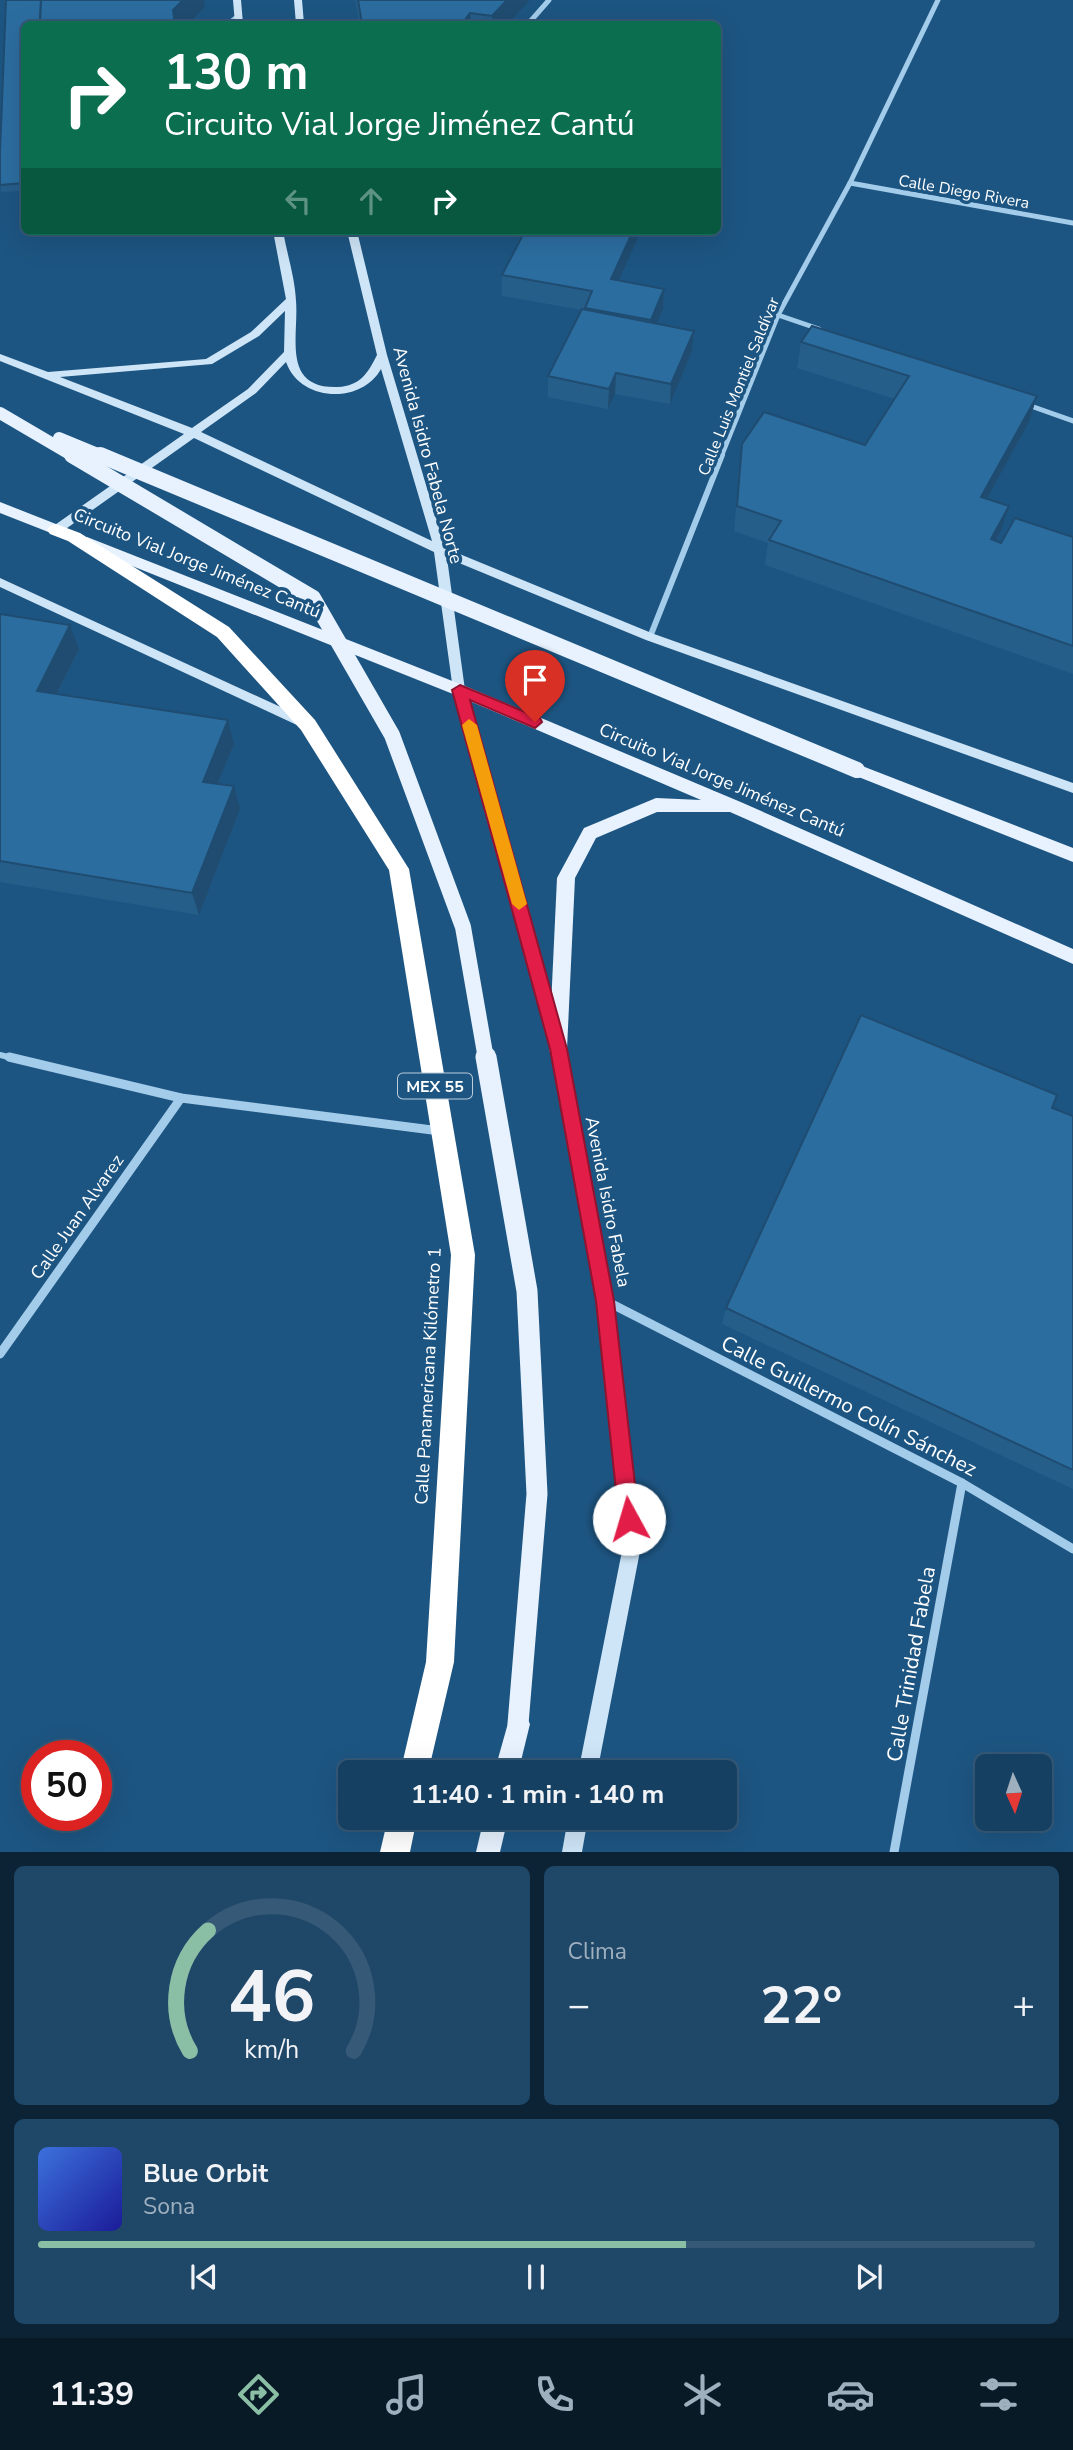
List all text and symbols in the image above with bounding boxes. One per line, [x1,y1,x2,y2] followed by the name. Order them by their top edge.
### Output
[164,39,308,106] text: 130 m
[49,49,140,140] icon: right
[164,103,635,146] text: Circuito Vial Jorge Jiménez Cantú
[897,170,1031,214] street label: Calle Diego Rivera
[279,182,317,220] icon: left
[352,182,390,220] icon: ahead
[425,182,463,220] icon: right
[693,294,785,479] street label: Calle Luis Montiel Saldívar
[387,344,469,566] street label: Avenida Isidro Fabela Norte
[70,502,324,624] street label: Circuito Vial Jorge Jiménez Cantú
[505,650,565,722] pin
[516,661,554,699] icon: arrive
[595,717,849,843] street label: Circuito Vial Jorge Jiménez Cantú
[398,1074,472,1098] road number: MEX 55
[580,1115,636,1289] street label: Avenida Isidro Fabela
[25,1150,129,1284] street label: Calle Juan Alvarez
[409,1247,447,1505] street label: Calle Panamericana Kilómetro 1
[716,1329,982,1483] street label: Calle Guillermo Colín Sánchez
[592,1482,666,1556] position arrow
[880,1564,942,1764] street label: Calle Trinidad Fabela
[21,1740,112,1831] speed limit sign: 50
[975,1754,1052,1830] north arrow
[975,1754,1052,1831] map controls
[411,1777,664,1812] text: 11:40 · 1 min · 140 m
[568,1936,627,1967] text: Clima
[228,1948,315,2048] text: 46
[760,1970,842,2041] text: 22°
[568,1980,590,2031] text: −
[1012,1980,1035,2031] text: +
[244,2033,299,2067] text: km/h
[143,2156,268,2191] text: Blue Orbit
[143,2191,195,2222] text: Sona
[185,2258,223,2296] icon: previous
[517,2258,555,2296] icon: pause
[850,2258,888,2296] icon: next
[234,2370,283,2419] icon: directions
[382,2370,431,2419] icon: music
[530,2370,579,2419] icon: phone
[678,2370,727,2419] icon: climate
[826,2370,875,2419] icon: car
[974,2370,1023,2419] icon: filters
[50,2373,134,2416] text: 11:39

